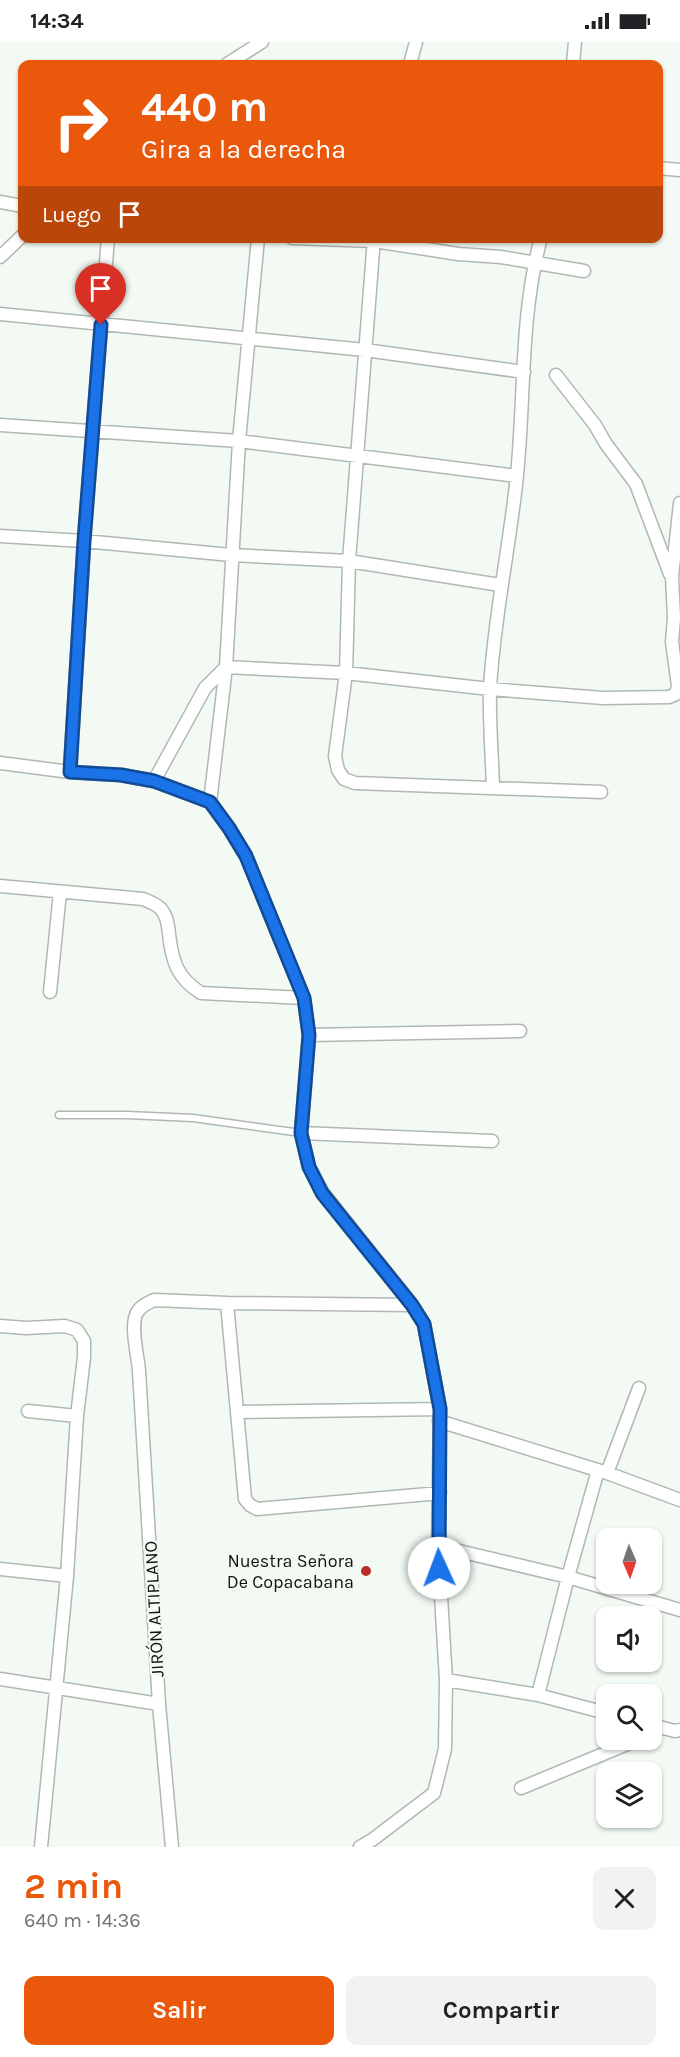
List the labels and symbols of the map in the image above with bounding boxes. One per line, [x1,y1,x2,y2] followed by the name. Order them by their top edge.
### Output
[75,263,126,325] pin
[596,1528,662,1594] north arrow
[407,1536,471,1600] position arrow
[138,1540,169,1678] street label: JIRÓN ALTIPLANO
[227,1550,354,1593] place label: Nuestra Señora De Copacabana
[359,1564,373,1578] marker: Nuestra Señora De Copacabana

